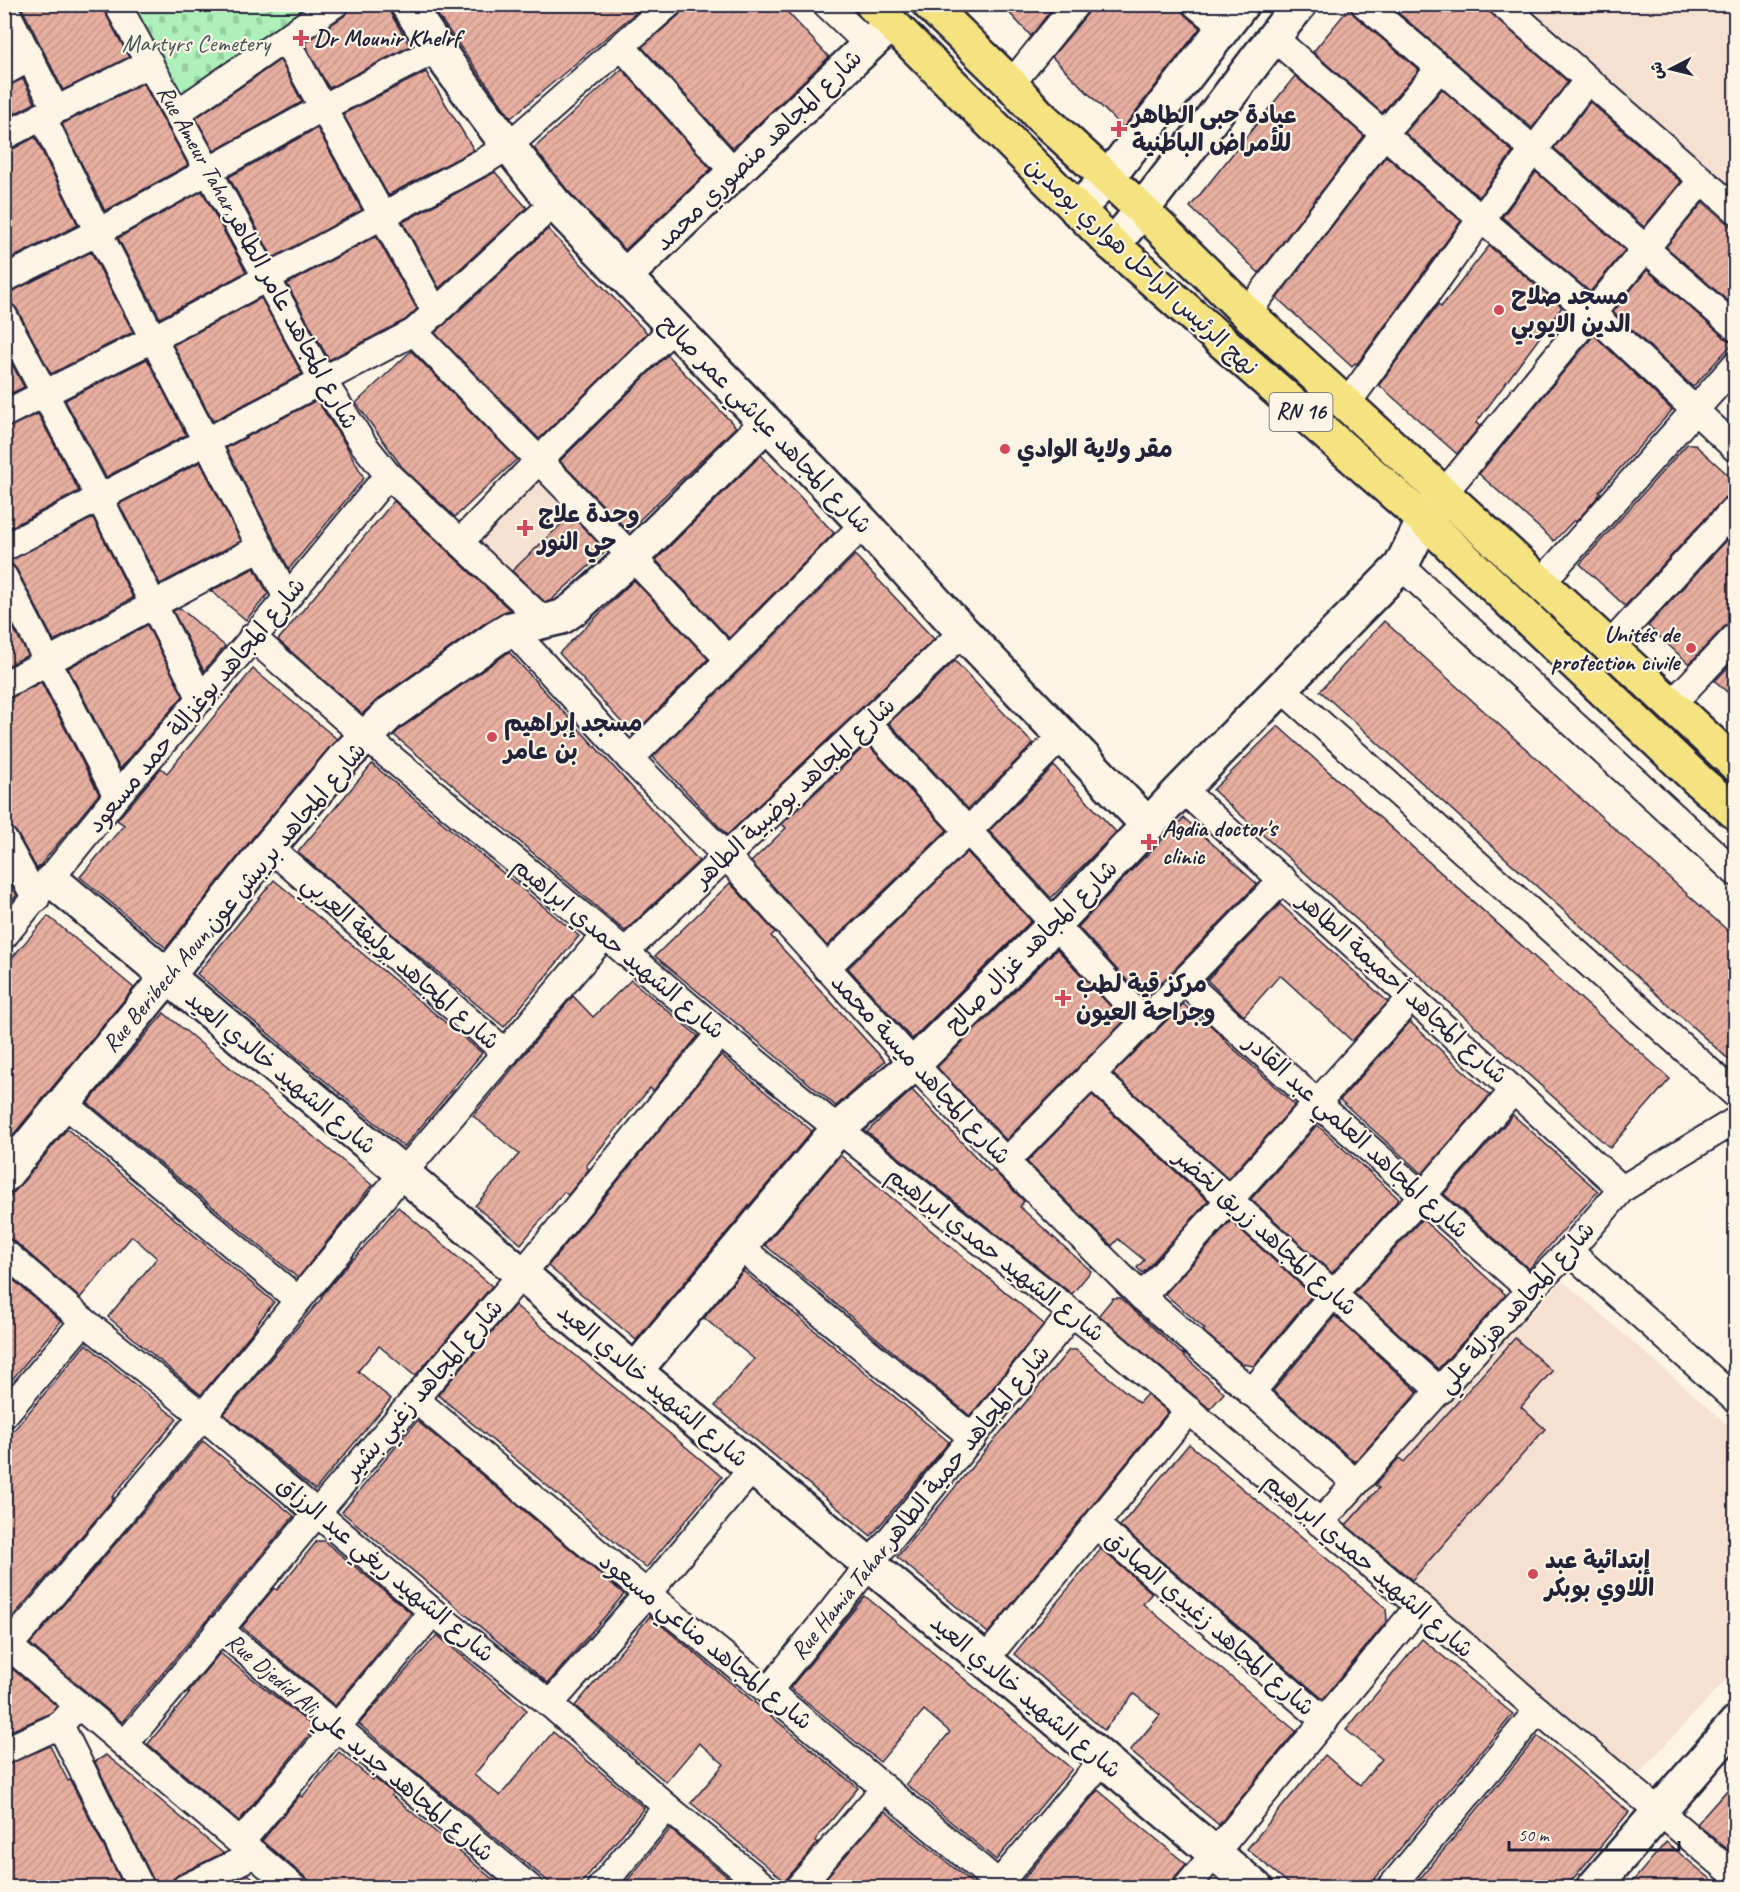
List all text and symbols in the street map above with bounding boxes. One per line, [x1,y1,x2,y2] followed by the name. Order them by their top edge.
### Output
[314,23,466,53] place label: Dr Mounir Khelrf
[122,28,272,58] park label: Martyrs Cemetery
[292,29,310,47] marker: Dr Mounir Khelrf
[1641,39,1701,99] north arrow
[648,43,870,259] street label: شارع المجاهد منصوري محمد
[1646,61,1668,81] text: ش
[149,80,365,435] street label: Rue Ameur Tahar,شارع المجاهد عامر الطاهر
[1130,100,1296,158] place label: عيادة حبى الطاهر للأمراض الباطنية
[1110,120,1128,138] marker: عيادة حبى الطاهر للأمراض الباطنية
[1018,150,1265,384] street label: نهج الرئيس الراحل هواري بومدين
[1511,281,1630,345] place label: مسجد صلاح الدين الايوبي
[1492,303,1506,317] marker: مسجد صلاح الدين الايوبي
[649,308,879,544] street label: شارع المجاهد عياشي عمر صالح
[1270,393,1332,431] road number: RN 16
[1017,434,1173,467] place label: مقر ولاية الوادي
[998,442,1012,456] marker: مقر ولاية الوادي
[536,499,640,563] place label: وحدة علاج حي النور
[516,519,534,537] marker: وحدة علاج حي النور
[80,571,313,840] street label: شارع المجاهد بوغزالة حمد مسعود
[1551,619,1681,677] place label: Unités de protection civile
[1684,641,1698,655] marker: Unités de protection civile
[685,690,903,896] street label: شارع المجاهد بوضبية الطاهر
[502,708,643,766] place label: مسجد إبراهيم بن عامر
[485,730,499,744] marker: مسجد إبراهيم بن عامر
[95,736,374,1059] street label: Rue Beribech Aoun,شارع المجاهد بريبش عون
[1162,813,1279,871] place label: Agdia doctor's clinic
[1140,833,1158,851] marker: Agdia doctor's clinic
[505,850,731,1048] street label: شارع الشهيد حمدي ابراهيم
[938,853,1125,1040] street label: شارع المجاهد غزال صالح
[292,868,506,1061] street label: شارع المجاهد بوليفة العربي
[1289,884,1514,1092] street label: شارع المجاهد أحميمة الطاهر
[823,967,1017,1172] street label: شارع المجاهد ميسة محمد
[1076,969,1216,1028] place label: مركز قية لطب وجراحة العيون
[178,983,383,1162] street label: شارع الشهيد خالدي العيد
[1054,989,1072,1007] marker: مركز قية لطب وجراحة العيون
[1233,1026,1475,1249] street label: شارع المجاهد العلمي عبد القادر
[1166,1141,1364,1324] street label: شارع المجاهد زريق لخضر
[879,1160,1111,1351] street label: شارع الشهيد حمدي ابراهيم
[1431,1215,1606,1403] street label: شارع المجاهد هزلة علي
[335,1293,514,1491] street label: شارع المجاهد زغبي بشير
[550,1296,755,1475] street label: شارع الشهيد خالدي العيد
[784,1339,1058,1667] street label: Rue Hamia Tahar,شارع المجاهد حمية الطاهر
[1256,1466,1480,1667] street label: شارع الشهيد حمدي ابراهيم
[267,1469,501,1673] street label: شارع الشهيد ريغي عبد الرزاق
[1098,1524,1321,1724] street label: شارع المجاهد زغيدي الصادق
[1543,1545,1654,1606] place label: إبتدائية عبد اللاوي بوبكر
[589,1546,819,1741] street label: شارع المجاهد مناعي مسعود
[1526,1567,1540,1581] marker: إبتدائية عبد اللاوي بوبكر
[923,1607,1128,1786] street label: شارع الشهيد خالدي العيد
[216,1626,500,1873] street label: Rue Djedid Ali,شارع المجاهد جديد علي
[1509,1814,1678,1852] scale bar
[1518,1824,1551,1846] text: 50 m

